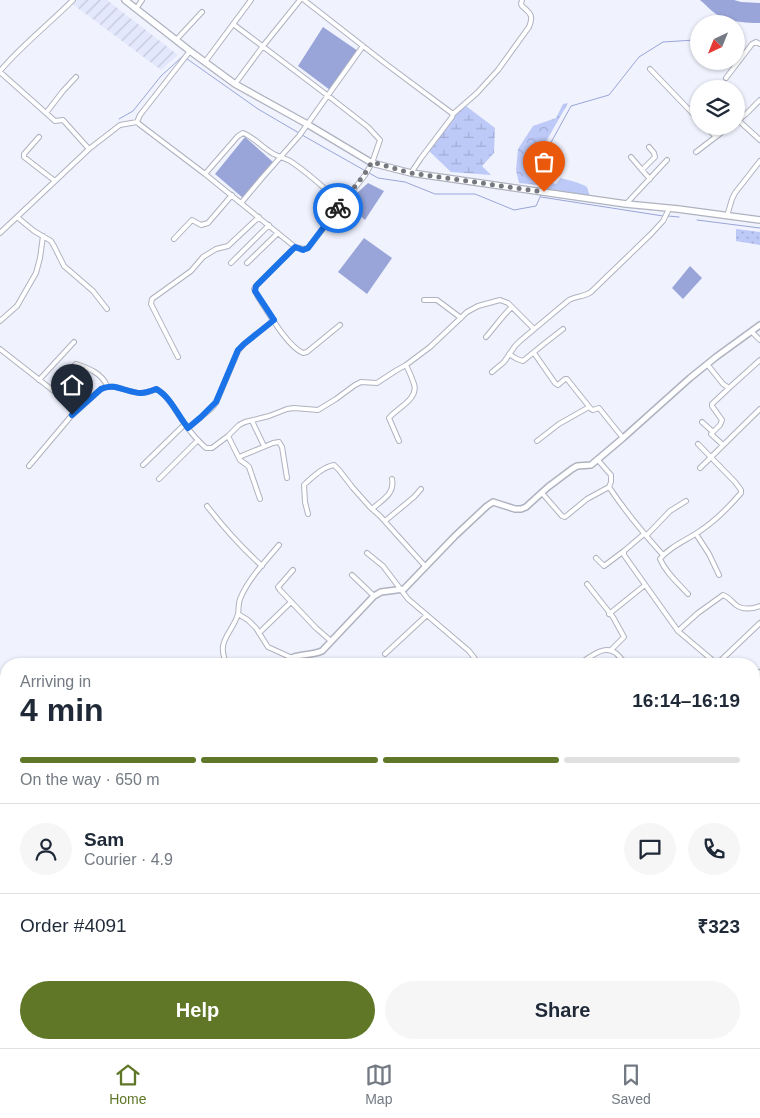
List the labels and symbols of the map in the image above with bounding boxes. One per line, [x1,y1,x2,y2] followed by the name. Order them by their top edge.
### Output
[690,15,745,70] north arrow
[523,141,565,192] pin
[313,183,363,233] courier
[51,364,93,415] pin

